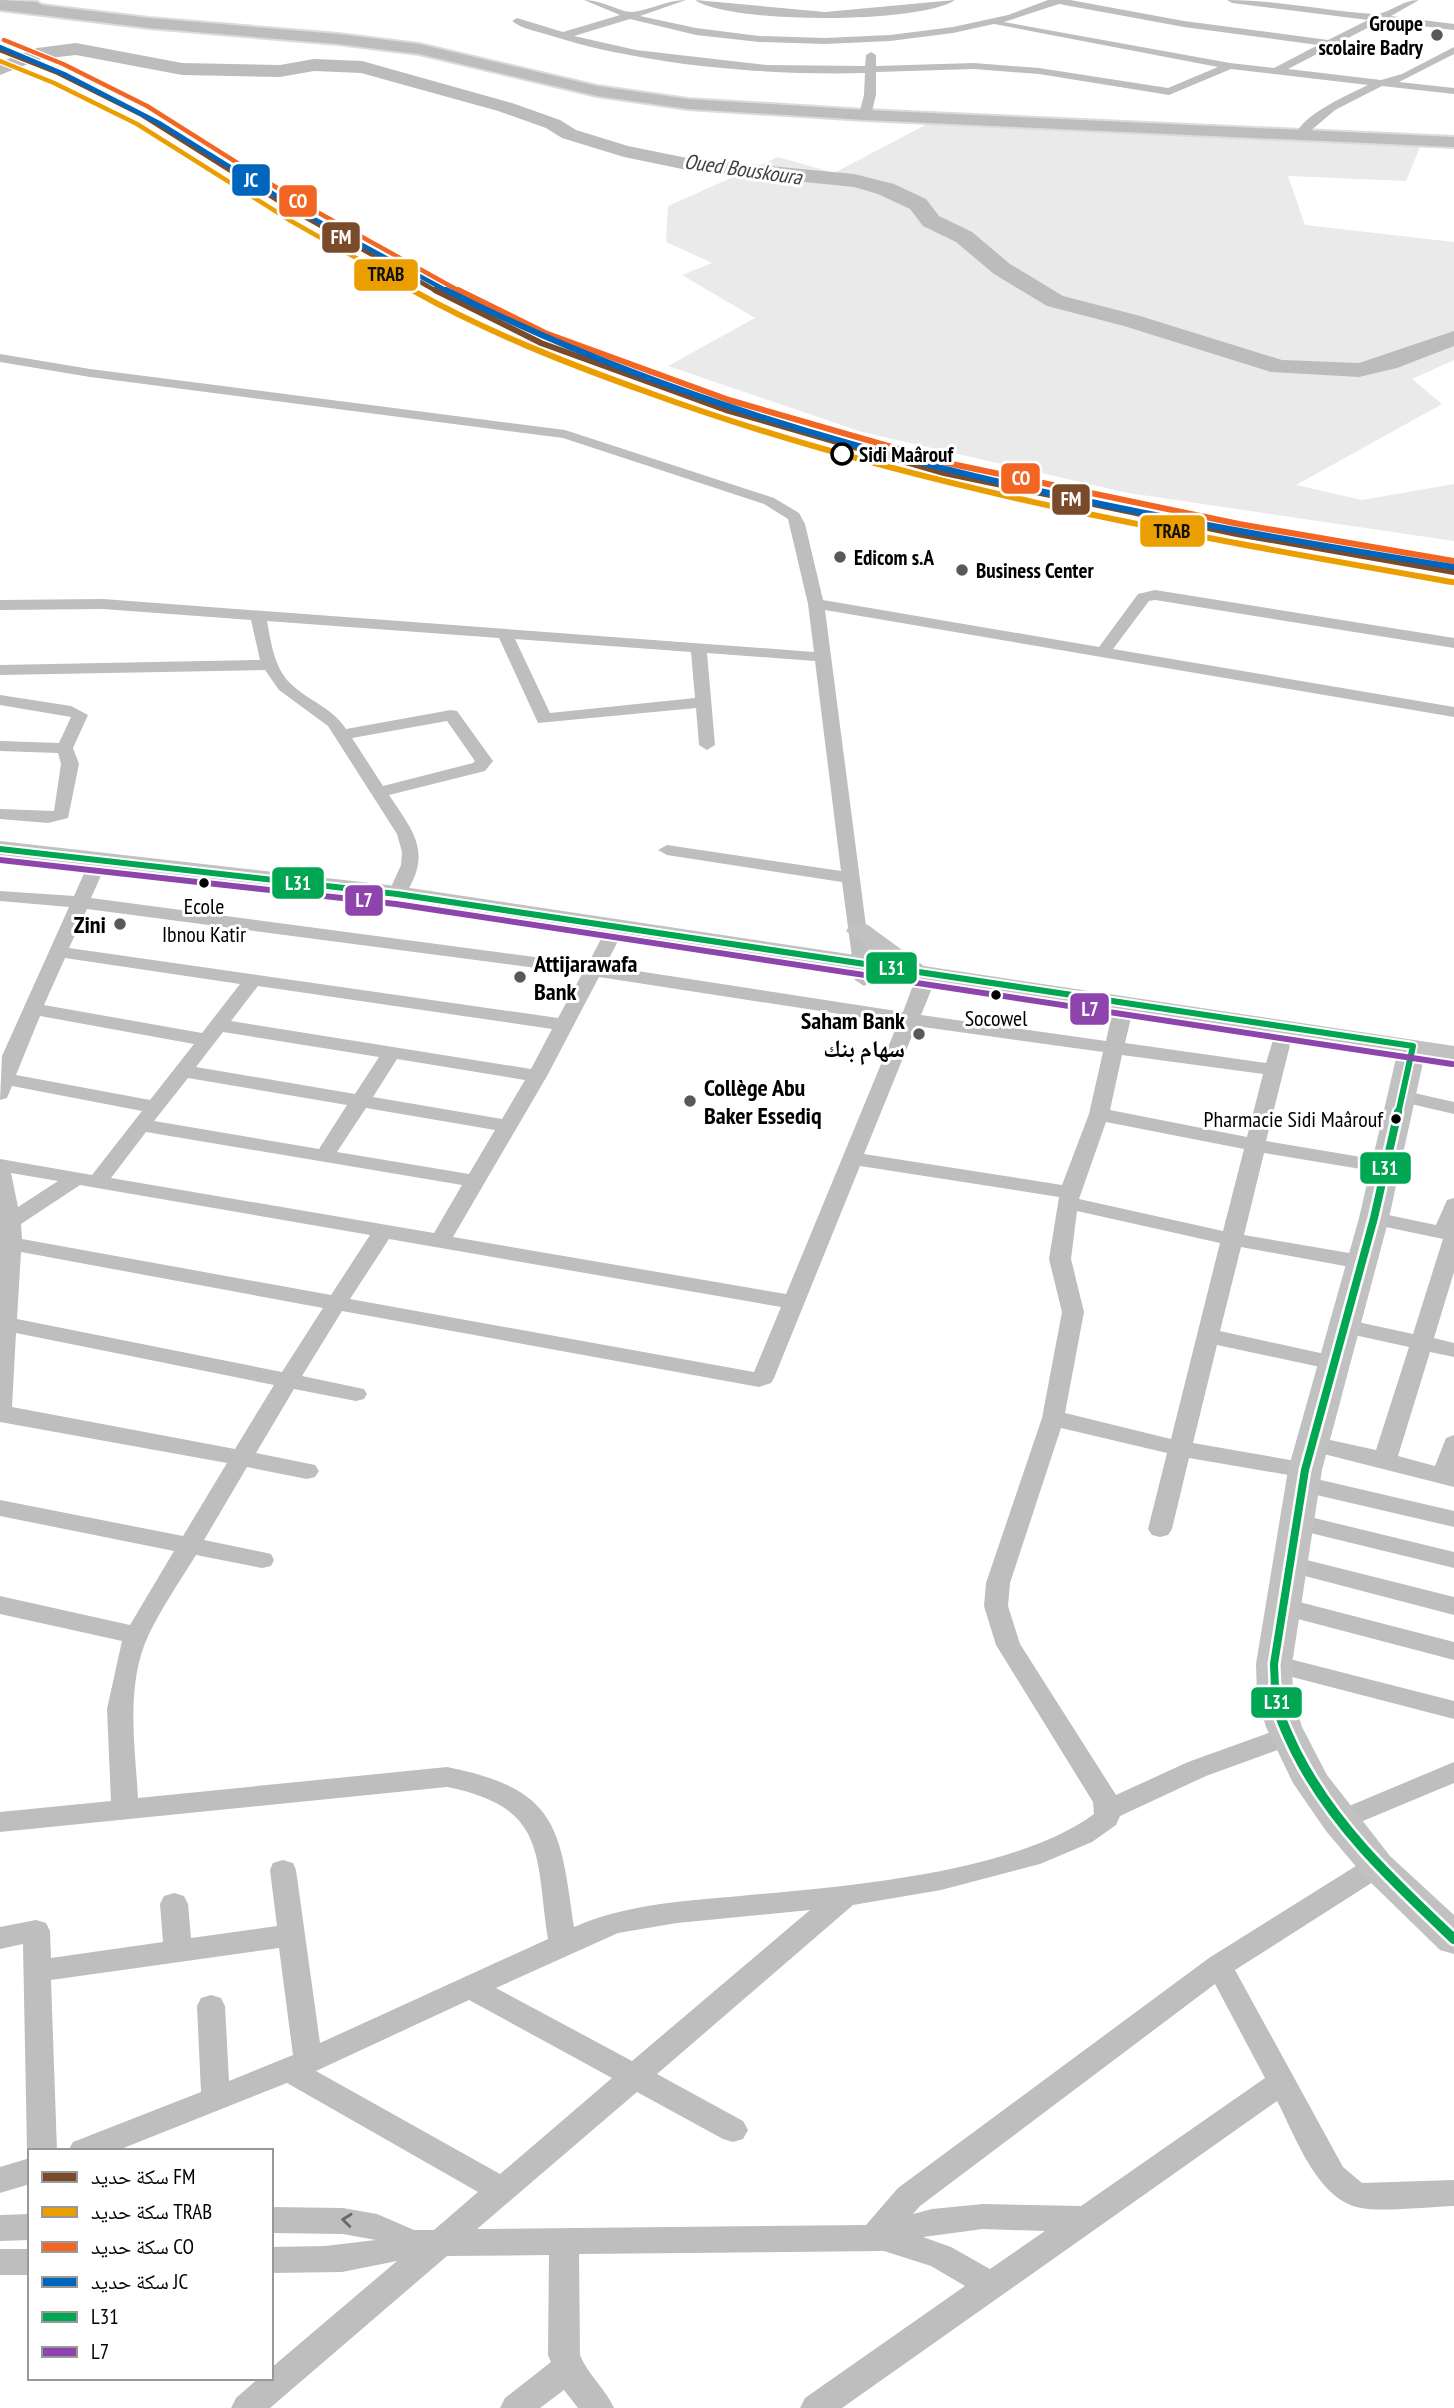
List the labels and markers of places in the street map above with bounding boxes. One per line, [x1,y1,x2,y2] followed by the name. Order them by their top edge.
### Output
[1318,10,1424,61] place label: Groupe scolaire Badry
[1429,27,1445,43] marker: Groupe scolaire Badry
[859,441,954,468] place label: Sidi Maârouf
[831,443,853,465] marker: Sidi Maârouf
[854,544,935,571] place label: Edicom s.A
[832,549,848,565] marker: Edicom s.A
[976,557,1094,584] place label: Business Center
[954,562,970,578] marker: Business Center
[197,876,211,890] marker: Ecole Ibnou Katir
[162,892,246,948] place label: Ecole Ibnou Katir
[74,909,106,940] place label: Zini
[112,916,128,932] marker: Zini
[533,948,638,1007] place label: Attijarawafa Bank
[512,969,528,985] marker: Attijarawafa Bank
[989,988,1003,1002] marker: Socowel
[965,1004,1028,1032] place label: Socowel
[801,1005,905,1066] place label: Saham Bank سهام بنك
[911,1026,927,1042] marker: Saham Bank سهام بنك
[704,1072,822,1131] place label: Collège Abu Baker Essediq
[682,1093,698,1109] marker: Collège Abu Baker Essediq
[1204,1105,1384,1133] place label: Pharmacie Sidi Maârouf
[1389,1112,1403,1126] marker: Pharmacie Sidi Maârouf

